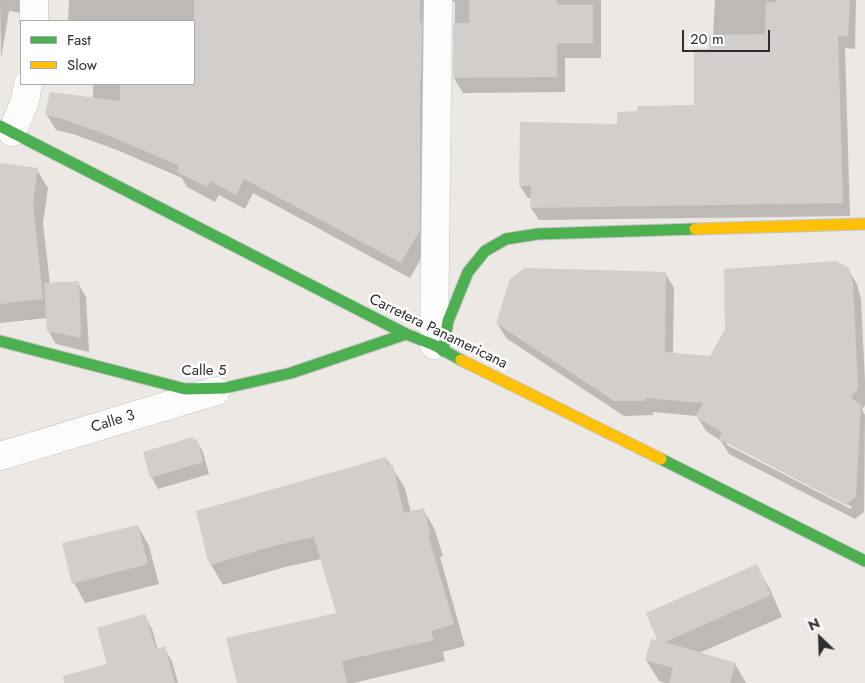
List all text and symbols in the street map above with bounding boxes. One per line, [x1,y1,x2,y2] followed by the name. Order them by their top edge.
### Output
[20,20,195,85] legend
[685,20,772,52] scale bar
[690,28,724,50] text: 20 m
[67,29,91,51] text: Fast
[67,54,97,76] text: Slow
[366,291,510,373] street label: Carretera Panamericana
[181,362,227,380] street label: Calle 5
[89,407,137,437] street label: Calle 3
[795,613,845,663] north arrow
[805,613,823,636] text: N

